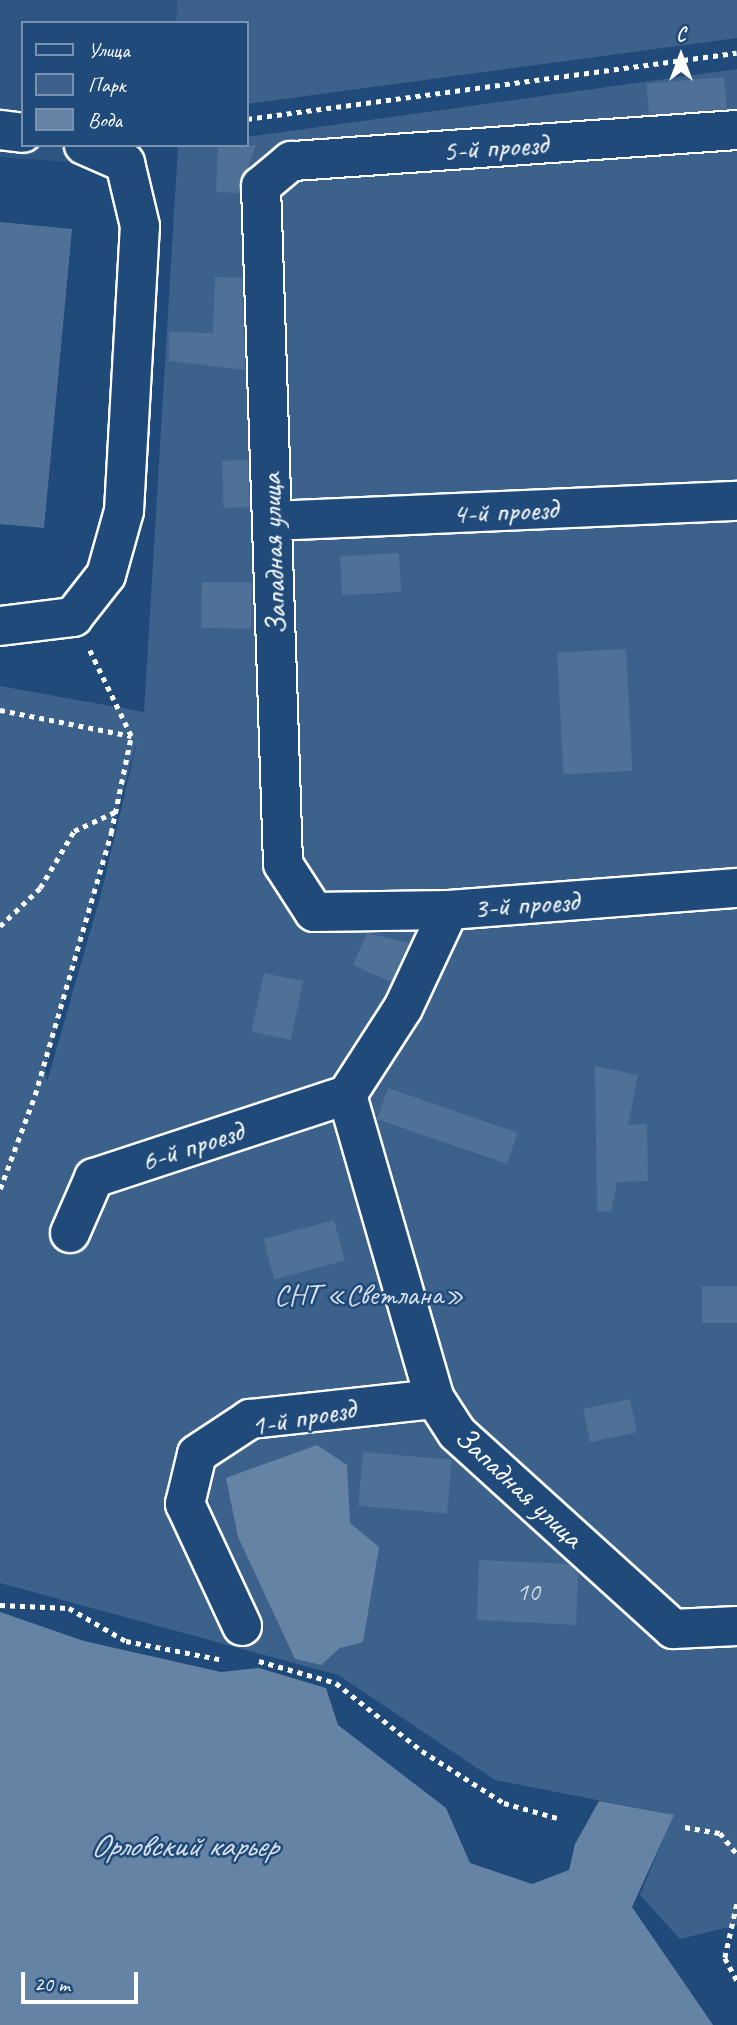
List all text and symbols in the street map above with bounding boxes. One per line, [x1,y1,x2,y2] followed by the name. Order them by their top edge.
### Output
[21,21,248,147] legend
[646,21,716,91] north arrow
[676,23,686,47] text: С
[88,37,130,63] text: Улица
[88,72,125,98] text: Парк
[88,107,122,133] text: Вода
[441,125,549,169] street label: 5-й проезд
[252,472,294,636] street label: Западная улица
[451,490,559,532] street label: 4-й проезд
[472,882,580,926] street label: 3-й проезд
[136,1113,248,1179] street label: 6-й проезд
[274,1276,464,1312] park label: СНТ «Светлана»
[248,1390,358,1444] street label: 1-й проезд
[447,1418,591,1556] street label: Западная улица
[516,1576,540,1608] house number: 10
[91,1827,277,1865] water label: Орловский карьер
[24,1958,142,2002] scale bar
[34,1971,70,1997] text: 20 m

